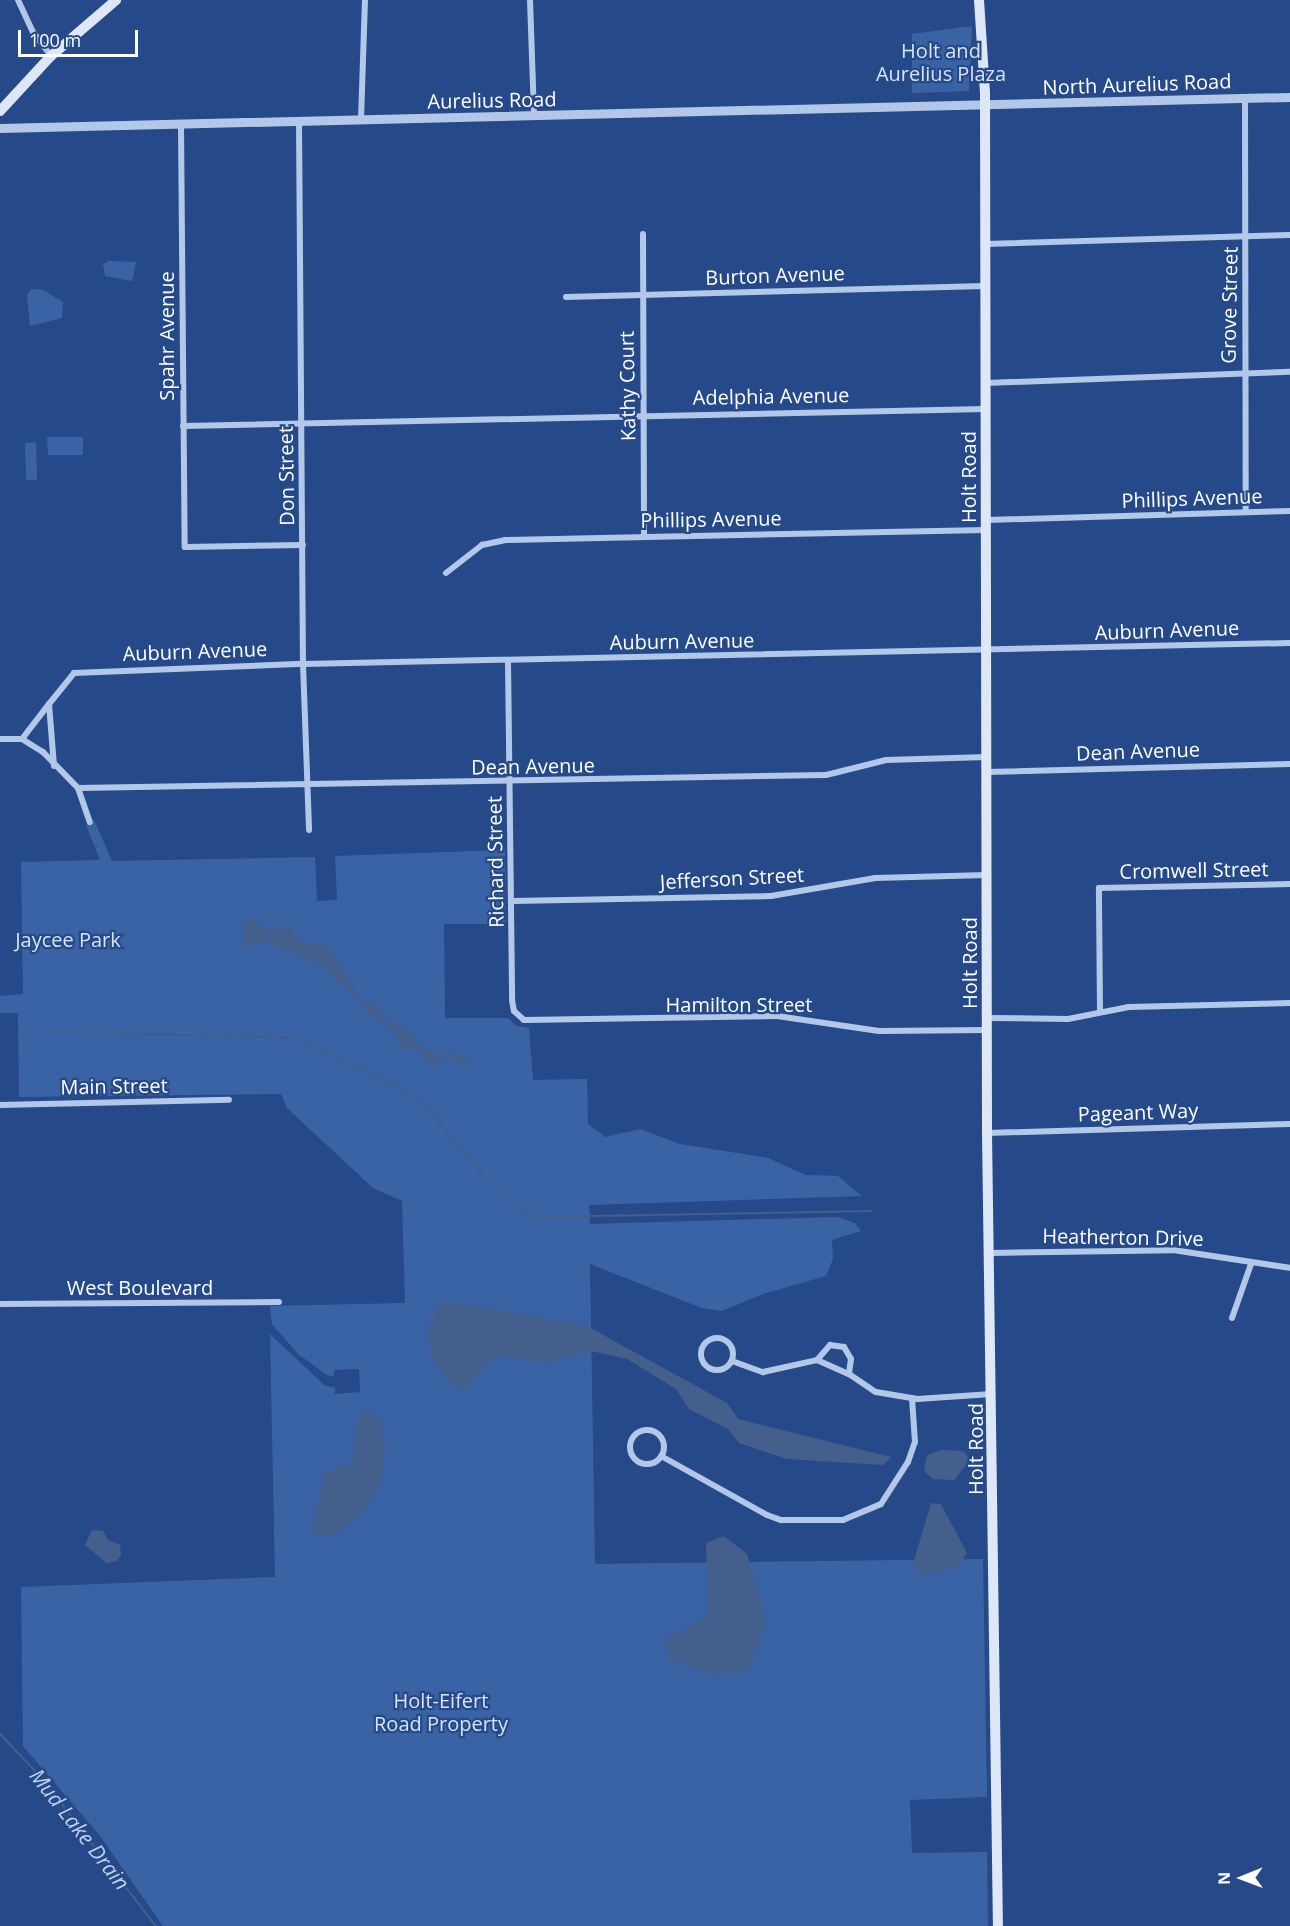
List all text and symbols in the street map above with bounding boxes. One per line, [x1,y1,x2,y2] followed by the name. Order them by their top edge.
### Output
[21,18,141,56] scale bar
[29,28,81,52] text: 100 m
[876,38,1006,85] park label: Holt and Aurelius Plaza
[1042,69,1232,99] street label: North Aurelius Road
[427,87,557,113] street label: Aurelius Road
[1216,246,1242,364] street label: Grove Street
[705,261,845,289] street label: Burton Avenue
[154,271,178,401] street label: Spahr Avenue
[614,331,640,441] street label: Kathy Court
[692,383,850,409] street label: Adelphia Avenue
[273,426,299,526] street label: Don Street
[956,431,980,523] street label: Holt Road
[1121,484,1263,512] street label: Phillips Avenue
[640,506,782,532] street label: Phillips Avenue
[1094,615,1240,645] street label: Auburn Avenue
[609,628,755,654] street label: Auburn Avenue
[122,636,268,666] street label: Auburn Avenue
[1076,737,1200,765] street label: Dean Avenue
[471,753,595,779] street label: Dean Avenue
[482,796,508,928] street label: Richard Street
[1119,857,1269,883] street label: Cromwell Street
[659,862,805,894] street label: Jefferson Street
[957,917,981,1009] street label: Holt Road
[15,927,121,951] park label: Jaycee Park
[666,992,812,1016] street label: Hamilton Street
[60,1073,168,1099] street label: Main Street
[1077,1098,1199,1126] street label: Pageant Way
[1042,1224,1204,1250] street label: Heatherton Drive
[67,1275,213,1299] street label: West Boulevard
[963,1403,987,1495] street label: Holt Road
[374,1689,508,1736] park label: Holt-Eifert Road Property
[25,1763,135,1895] water label: Mud Lake Drain
[1212,1848,1272,1908] north arrow
[1213,1872,1235,1885] text: N

